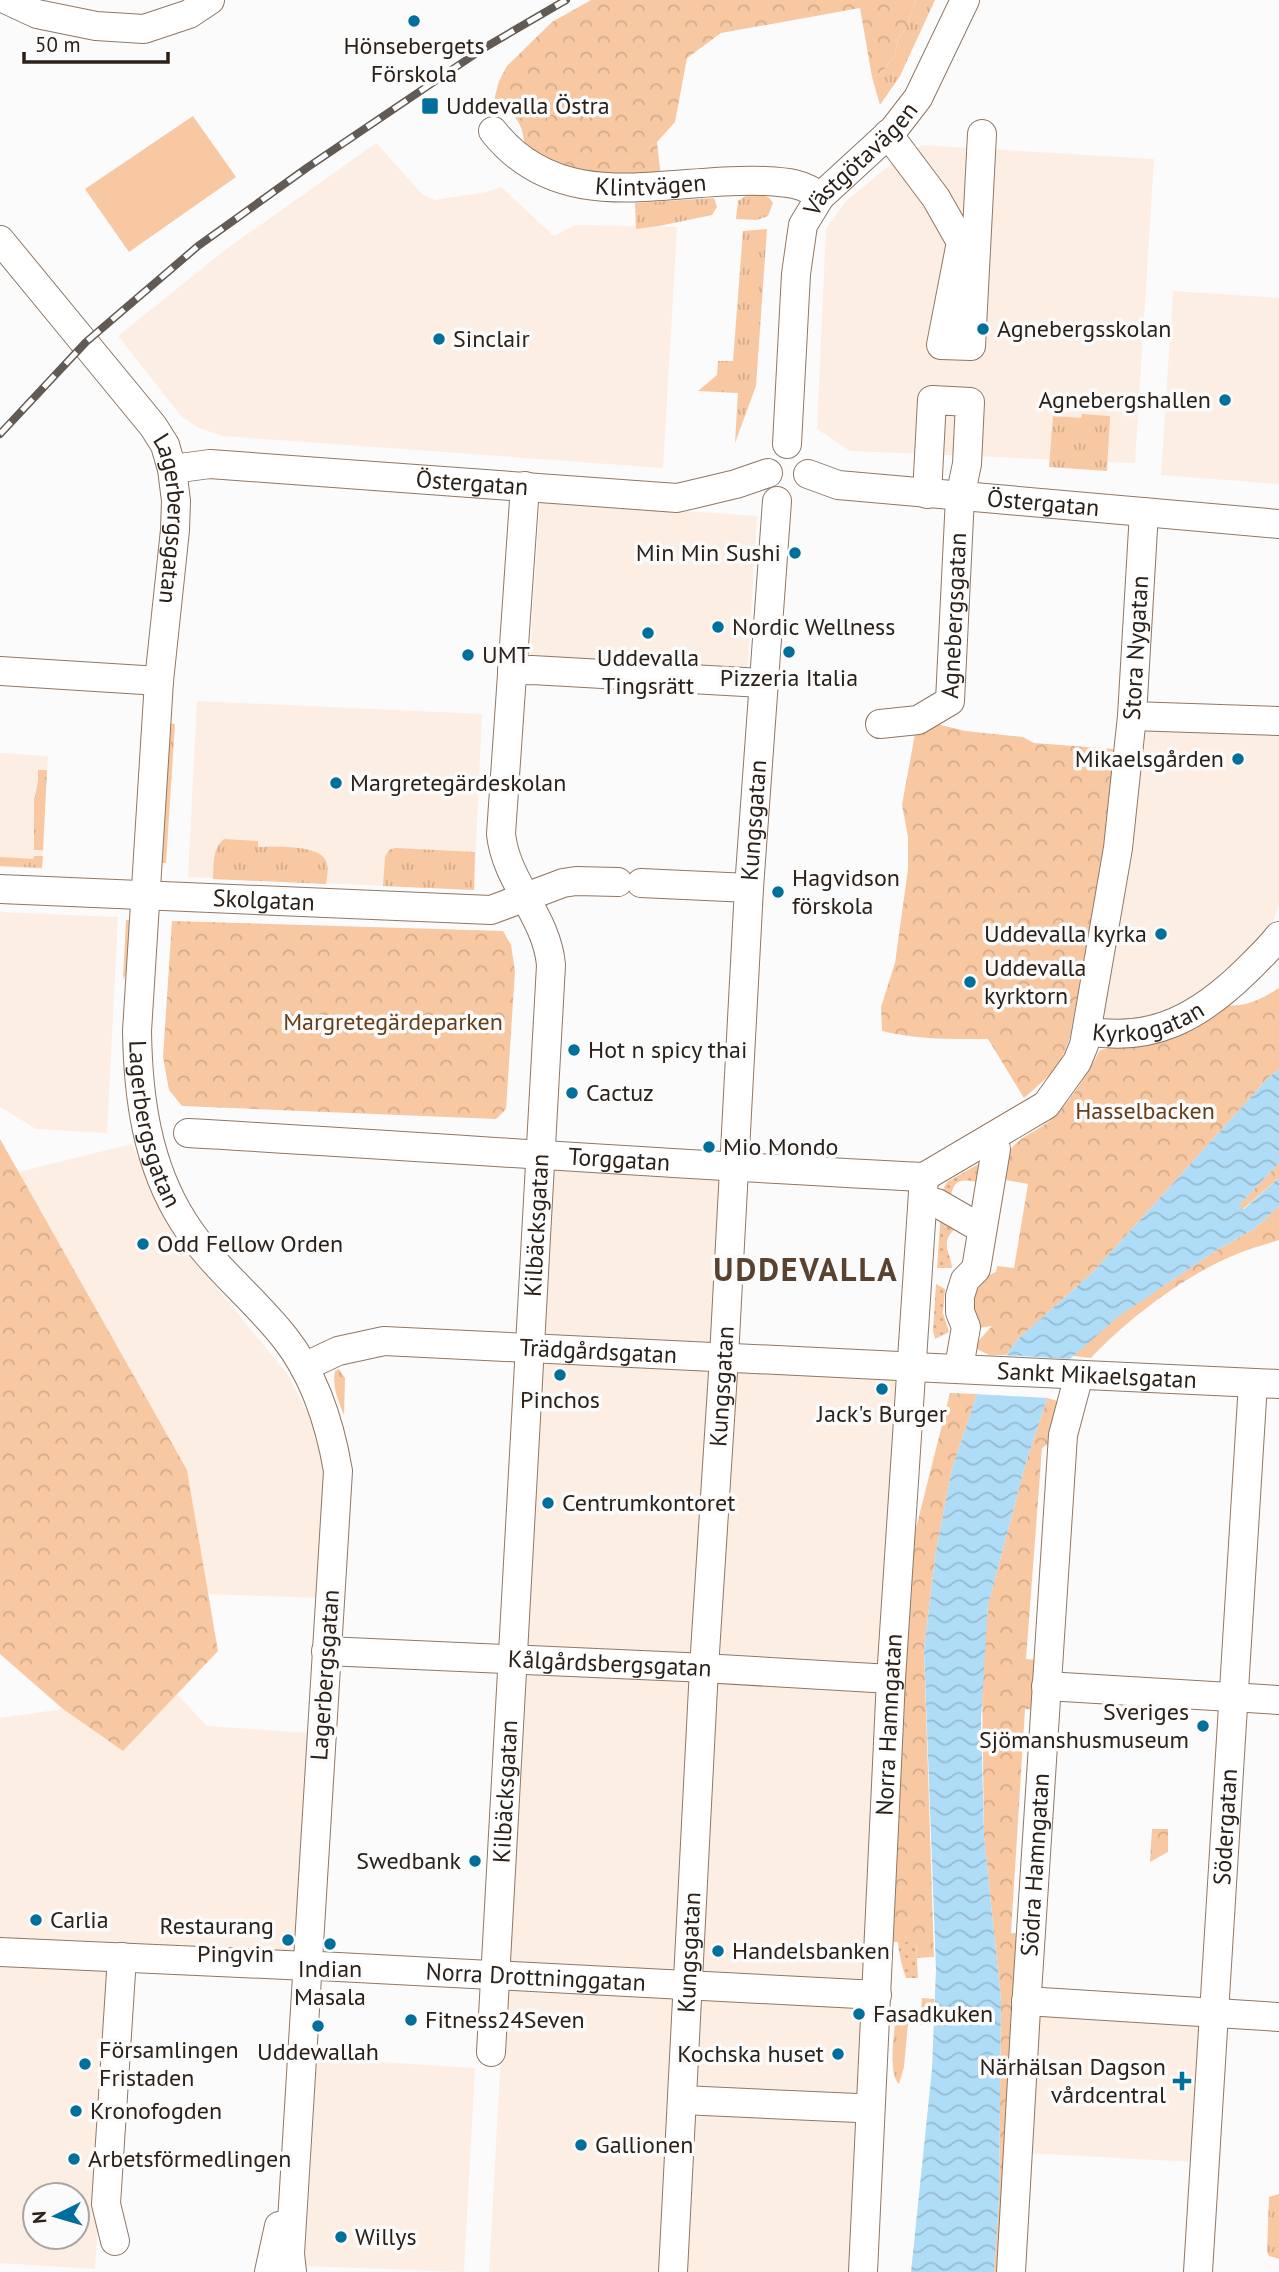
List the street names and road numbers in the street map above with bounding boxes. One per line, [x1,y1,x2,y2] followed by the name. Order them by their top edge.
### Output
[796,95,924,222] street label: Västgötavägen
[594,167,707,203] street label: Klintvägen
[146,427,192,605] street label: Lagerbergsgatan
[415,463,529,502] street label: Östergatan
[986,482,1101,523] street label: Östergatan
[934,532,973,699] street label: Agnebergsgatan
[1116,574,1155,721] street label: Stora Nygatan
[734,759,773,882] street label: Kungsgatan
[212,882,315,917] street label: Skolgatan
[1091,994,1210,1049] street label: Kyrkogatan
[122,1040,188,1213] street label: Lagerbergsgatan
[567,1141,671,1178] street label: Torggatan
[517,1153,556,1298] street label: Kilbäcksgatan
[702,1325,741,1448] street label: Kungsgatan
[519,1332,678,1370] street label: Trädgårdsgatan
[996,1355,1197,1395] street label: Sankt Mikaelsgatan
[303,1588,346,1762] street label: Lagerbergsgatan
[869,1633,909,1816] street label: Norra Hamngatan
[507,1643,712,1684] street label: Kålgårdsbergsgatan
[485,1719,524,1864] street label: Kilbäcksgatan
[1206,1768,1244,1886] street label: Södergatan
[1013,1772,1056,1957] street label: Södra Hamngatan
[670,1891,707,2014] street label: Kungsgatan
[425,1956,647,1998] street label: Norra Drottninggatan

